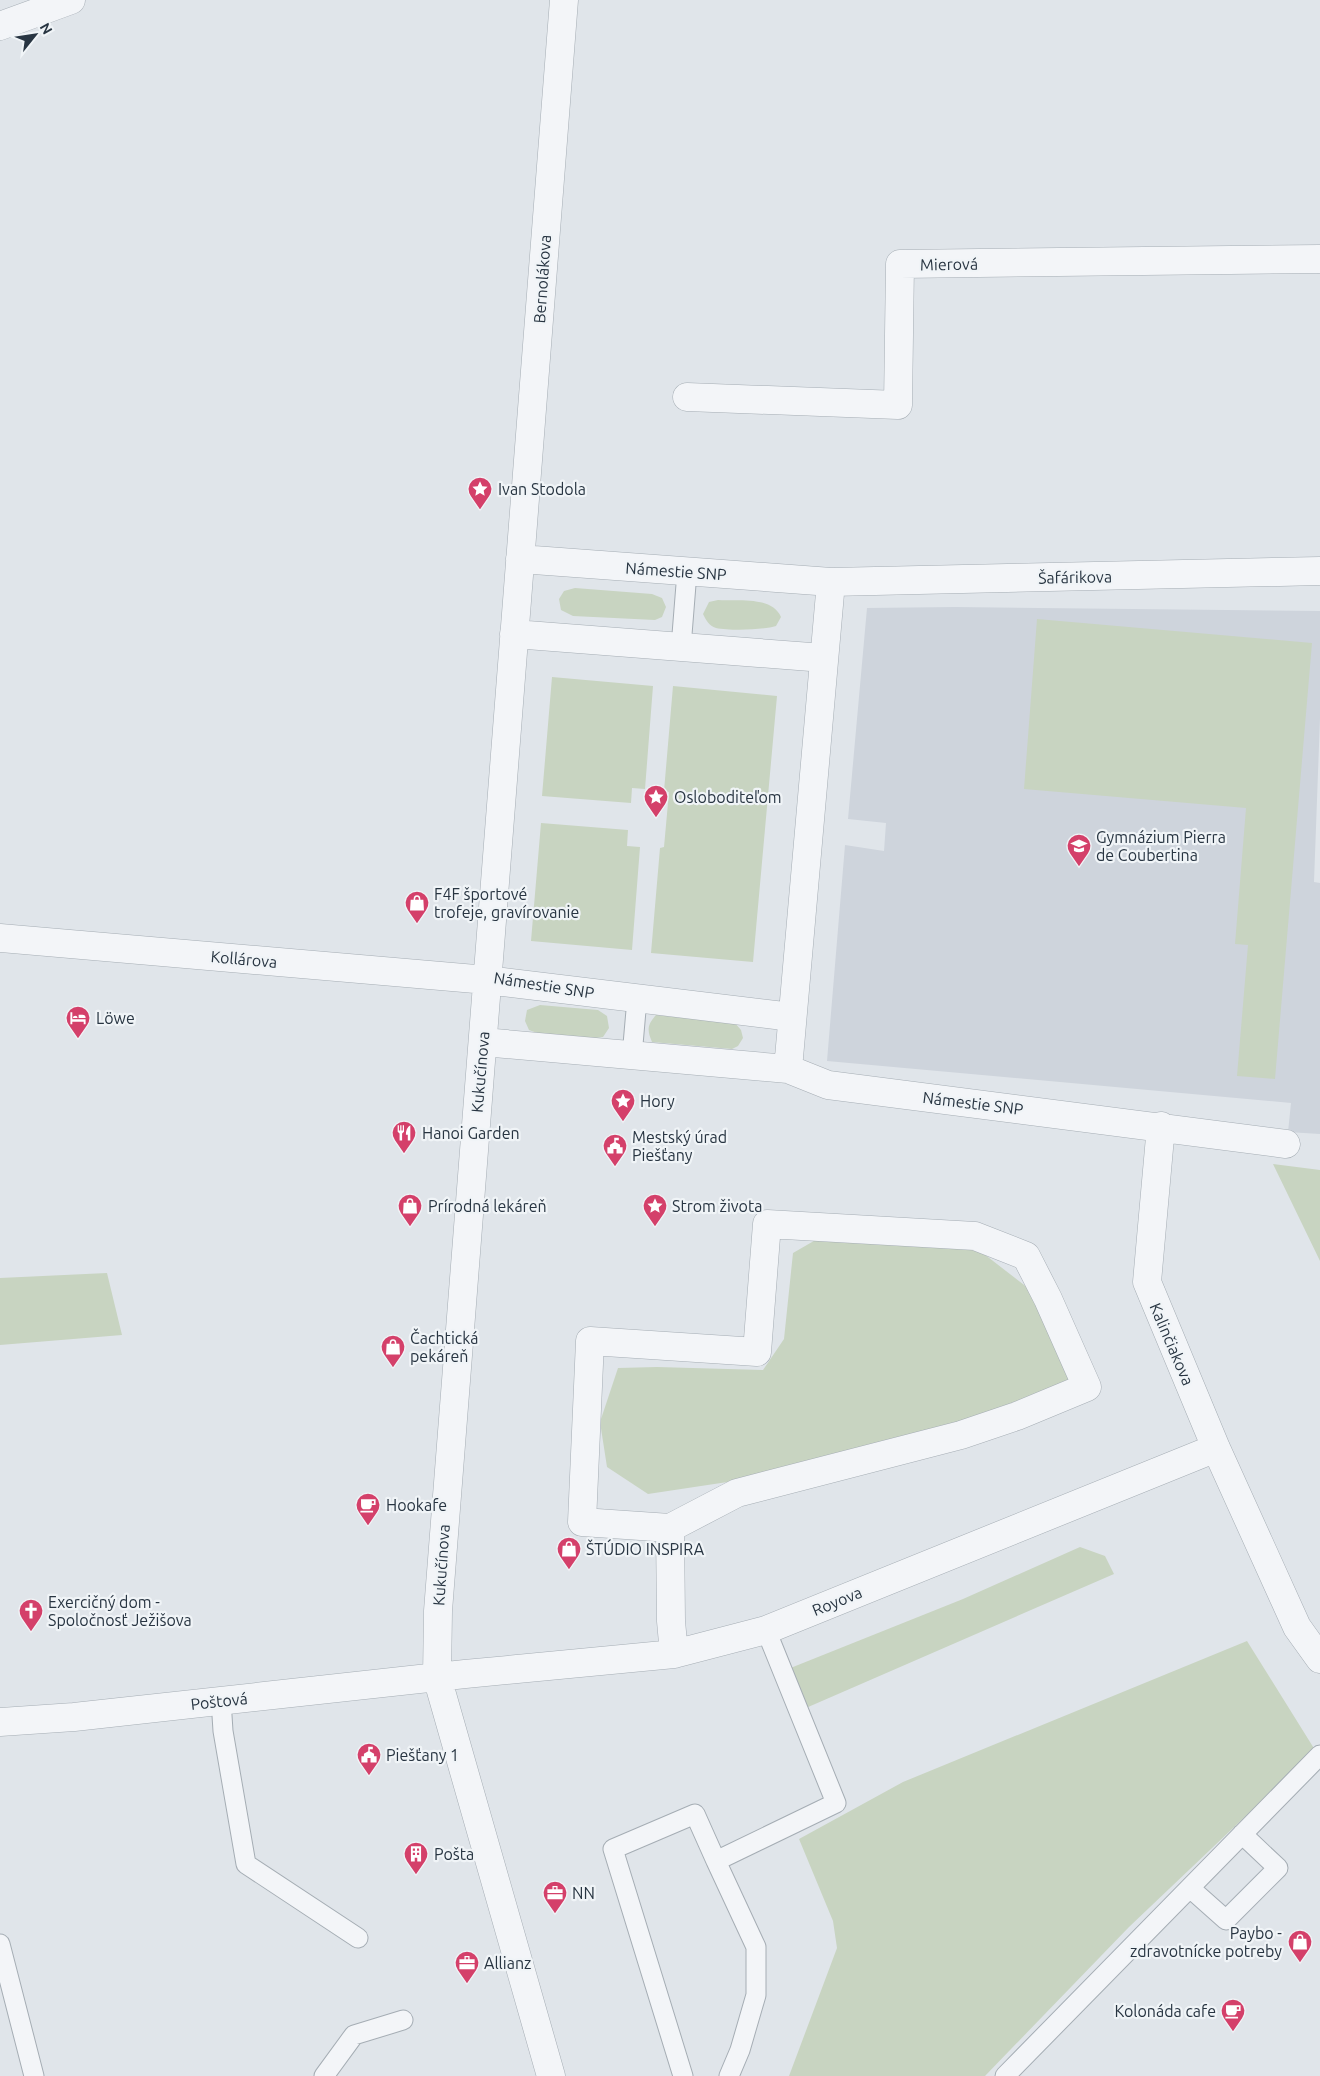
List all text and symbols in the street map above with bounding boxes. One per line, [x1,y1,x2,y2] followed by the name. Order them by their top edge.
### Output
[10,10,60,60] north arrow
[37,20,56,37] text: N
[530,234,554,324] street label: Bernolákova
[920,254,978,274] street label: Mierová
[467,476,493,510] place icon: Ivan Stodola
[498,480,586,498] place label: Ivan Stodola
[625,558,727,584] street label: Námestie SNP
[1038,566,1112,587] street label: Šafárikova
[643,784,669,818] place icon: Osloboditeľom
[674,788,782,806] place label: Osloboditeľom
[1096,828,1226,864] place label: Gymnázium Pierra de Coubertina
[1066,833,1092,867] school or university icon: Gymnázium Pierra de Coubertina
[434,885,579,921] place label: F4F športové trofeje, gravírovanie
[404,890,430,924] shop icon: F4F športové trofeje, gravírovanie
[210,947,278,971] street label: Kollárova
[493,968,595,1002] street label: Námestie SNP
[65,1005,91,1039] hotel icon: Löwe
[96,1009,135,1027] place label: Löwe
[467,1030,493,1114] street label: Kukučínova
[610,1088,636,1122] place icon: Hory
[922,1088,1024,1118] street label: Námestie SNP
[640,1092,675,1110] place label: Hory
[391,1120,417,1154] restaurant icon: Hanoi Garden
[422,1124,520,1142] place label: Hanoi Garden
[632,1128,727,1164] place label: Mestský úrad Piešťany
[602,1133,628,1167] public building icon: Mestský úrad Piešťany
[397,1193,423,1227] shop icon: Prírodná lekáreň
[642,1193,668,1227] place icon: Strom života
[428,1197,547,1215] place label: Prírodná lekáreň
[672,1197,762,1215] place label: Strom života
[1147,1300,1197,1388] street label: Kalinčiakova
[410,1328,479,1365] place label: Čachtická pekáreň
[380,1334,406,1368] shop icon: Čachtická pekáreň
[355,1492,381,1526] cafe icon: Hookafe
[386,1496,447,1514] place label: Hookafe
[429,1524,453,1606] street label: Kukučínova
[556,1536,582,1570] shop icon: ŠTÚDIO INSPIRA
[586,1538,705,1558] place label: ŠTÚDIO INSPIRA
[809,1583,865,1619] street label: Royova
[48,1593,192,1629] place label: Exercičný dom - Spoločnosť Ježišova
[18,1598,44,1632] church icon: Exercičný dom - Spoločnosť Ježišova
[190,1689,248,1713] street label: Poštová
[356,1742,382,1776] public building icon: Piešťany 1
[386,1746,459,1764] place label: Piešťany 1
[403,1841,429,1875] building icon: Pošta
[434,1845,474,1863] place label: Pošta
[542,1880,568,1914] office icon: NN
[572,1884,595,1902] place label: NN
[1130,1924,1282,1960] place label: Paybo - zdravotnícke potreby
[1287,1929,1313,1963] shop icon: Paybo - zdravotnícke potreby
[454,1950,480,1984] office icon: Allianz
[484,1954,531,1972] place label: Allianz
[1220,1998,1246,2032] cafe icon: Kolonáda cafe
[1114,2002,1216,2020] place label: Kolonáda cafe

